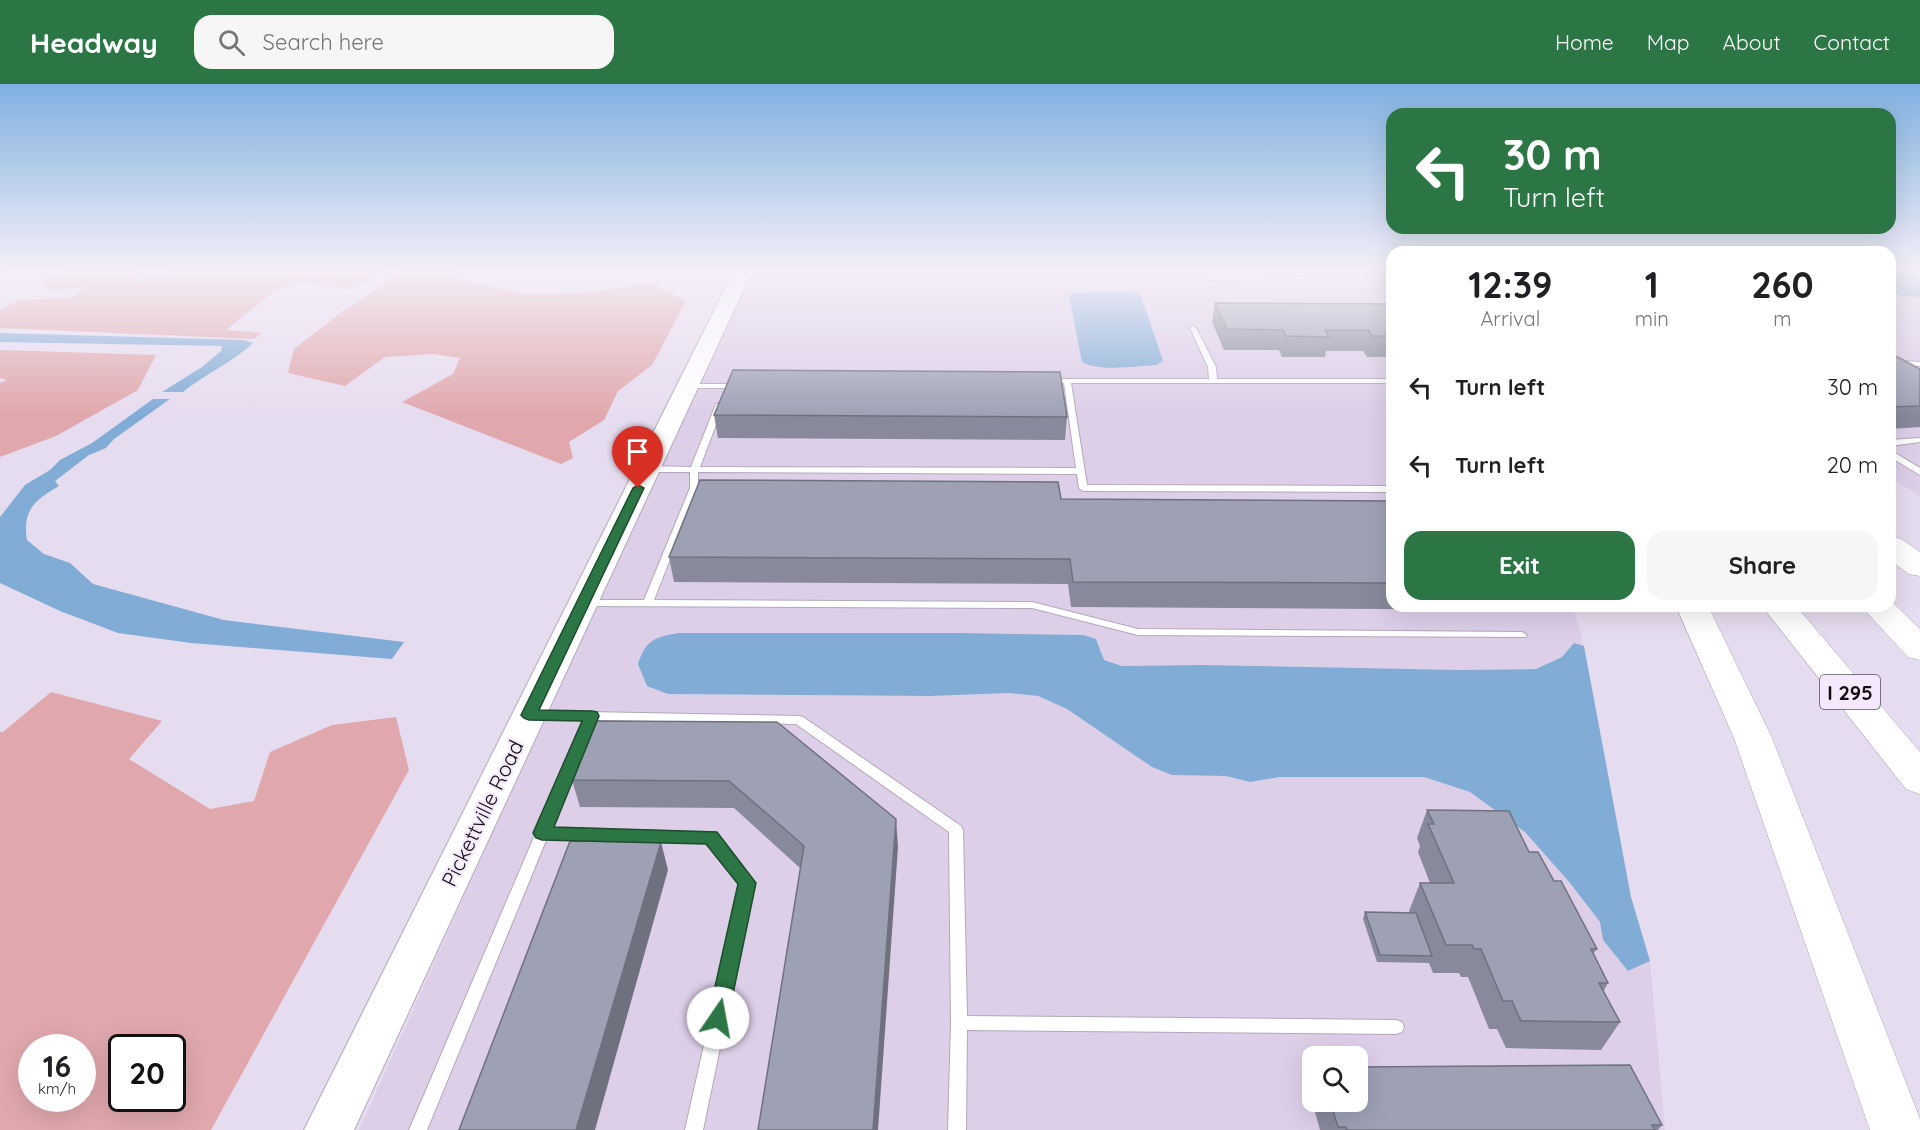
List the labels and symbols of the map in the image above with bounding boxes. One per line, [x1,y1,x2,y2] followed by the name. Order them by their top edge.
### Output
[612,426,663,488] pin
[1820,675,1880,709] road number: I 295
[435,736,529,890] street label: Pickettville Road
[686,986,750,1050] position arrow
[108,1034,186,1112] speed limit sign: 20

